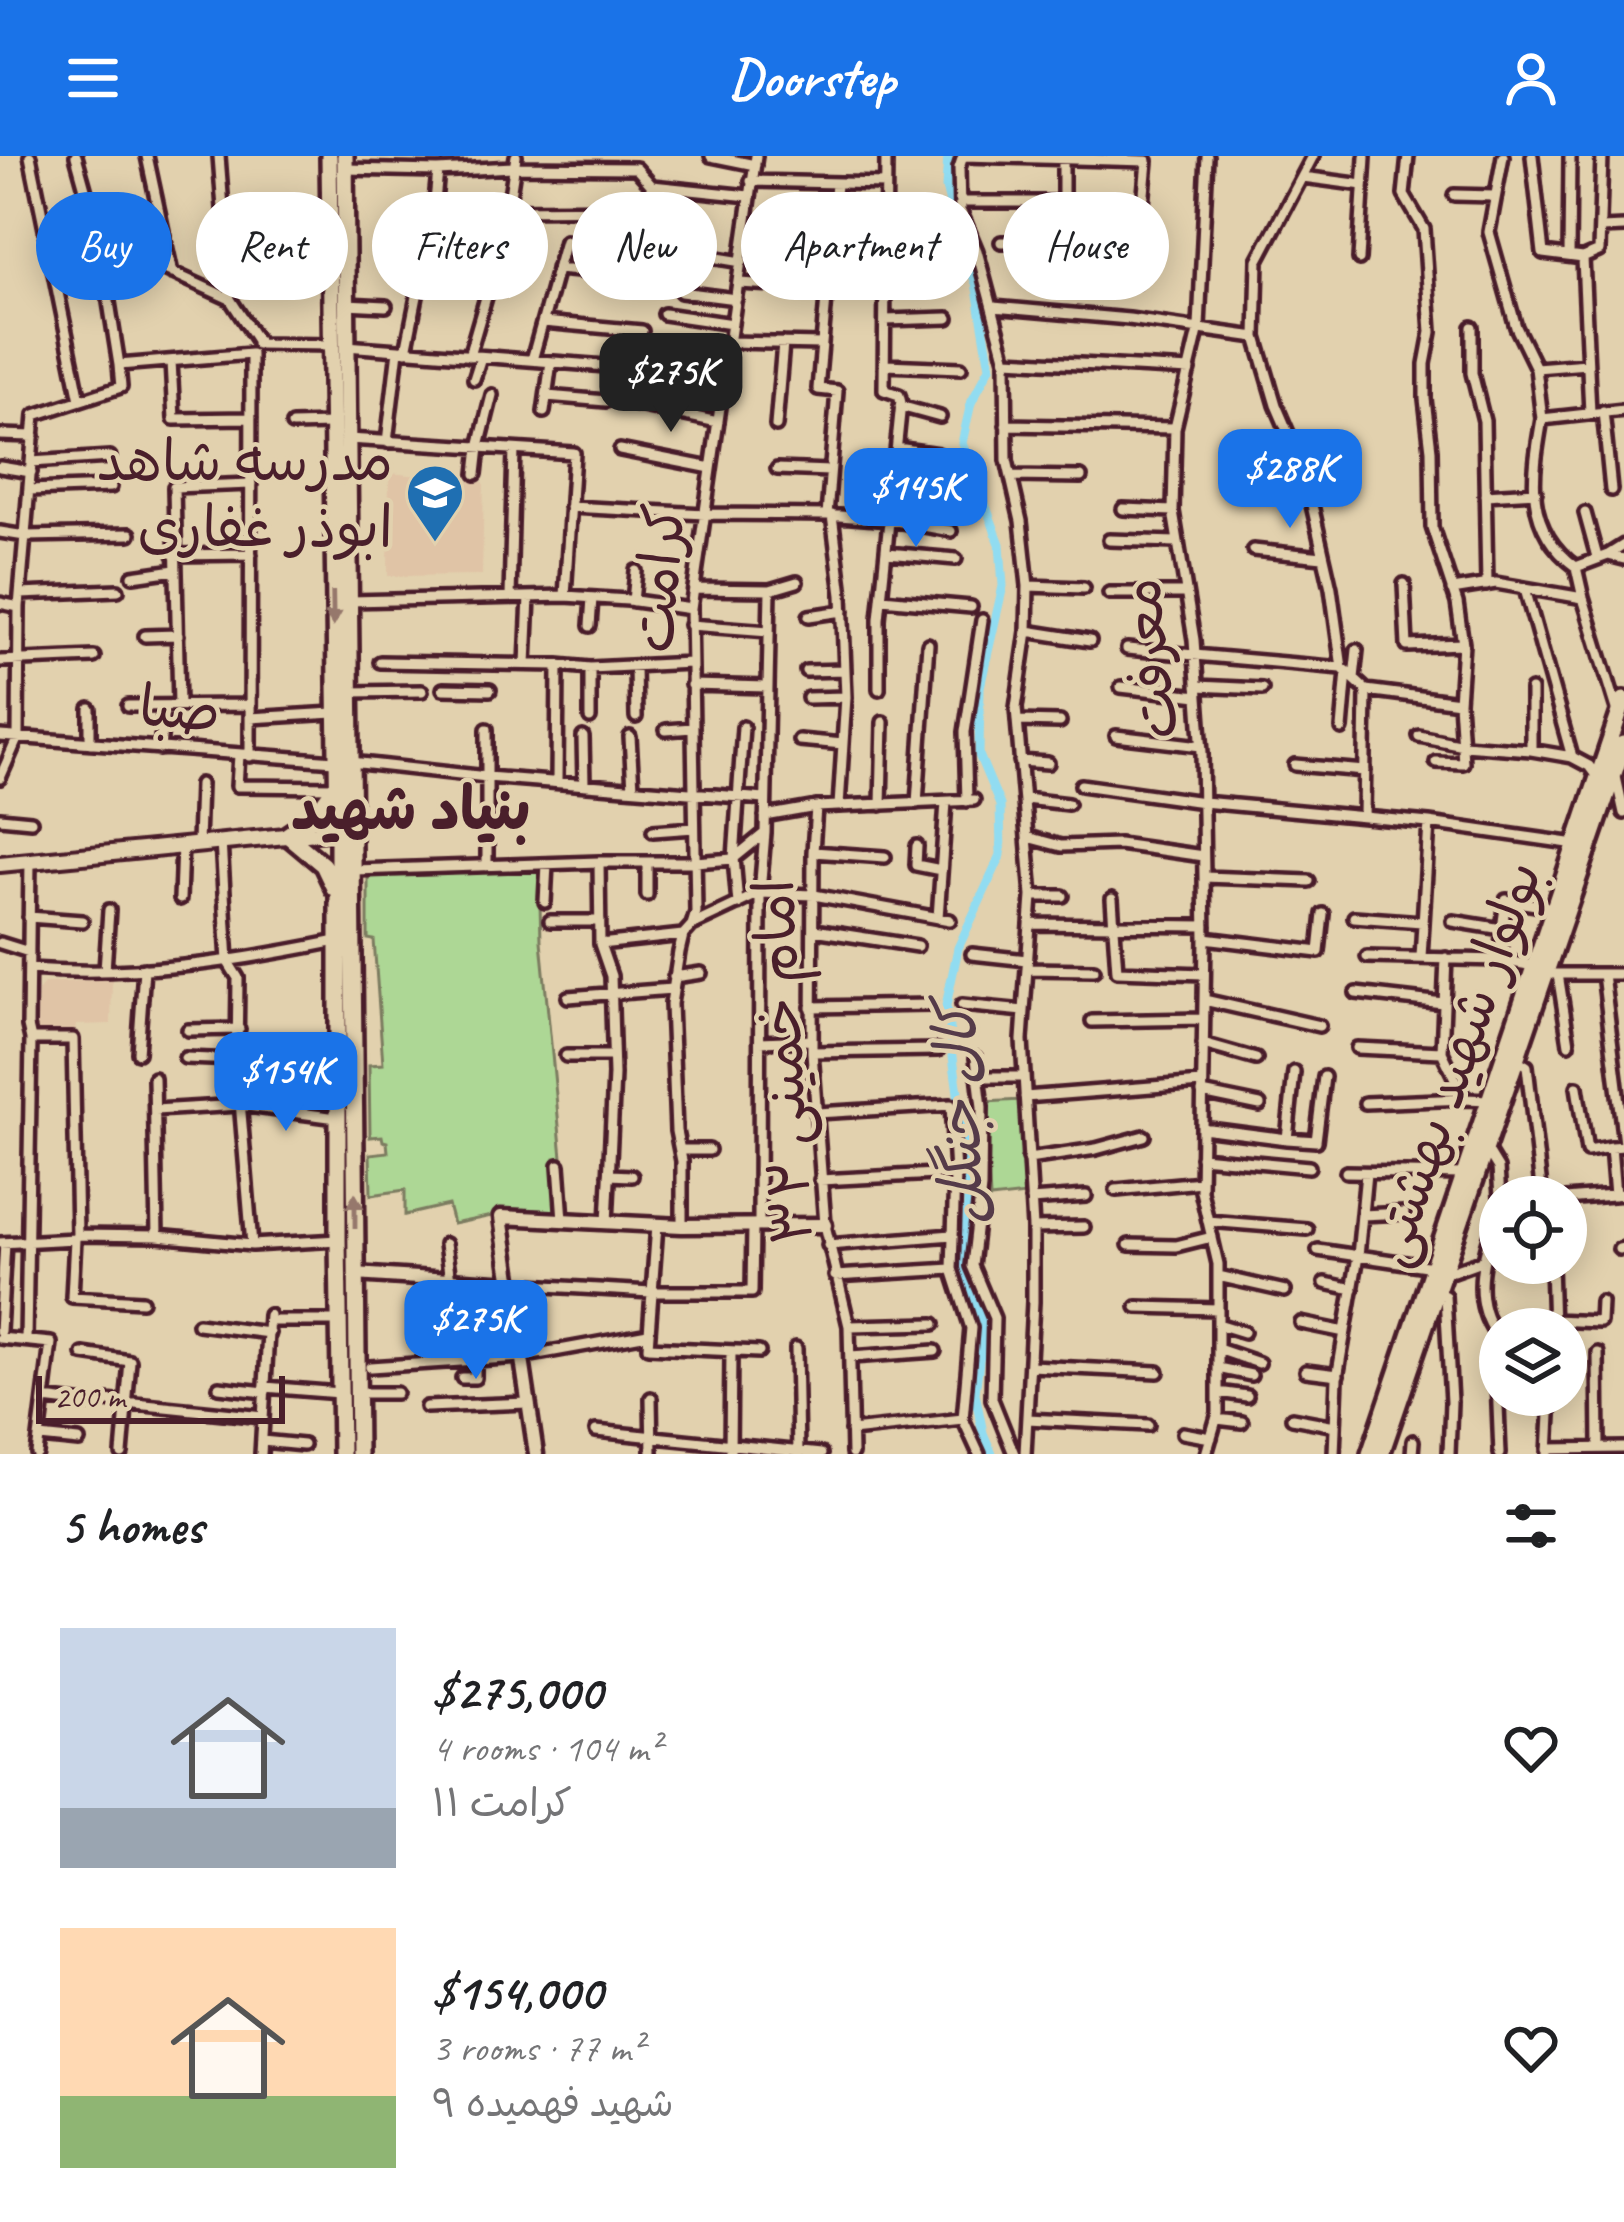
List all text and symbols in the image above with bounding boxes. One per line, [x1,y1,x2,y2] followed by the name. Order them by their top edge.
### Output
[729,44,895,112] text: Doorstep
[60,45,126,111] icon: menu
[1498,45,1564,111] icon: person
[36,192,172,300] chip: Buy
[196,192,348,300] chip: Rent
[372,192,548,300] chip: Filters
[572,192,717,300] chip: New
[741,192,979,300] chip: Apartment
[1003,192,1169,300] chip: House
[587,333,755,435] pin: $275K
[626,347,716,396] text: $275K
[97,425,393,563] place label: مدرسه شاهد ابوذر غفاری
[1206,429,1374,531] pin: $288K
[1245,443,1335,492] text: $288K
[832,448,1000,550] pin: $145K
[404,462,466,544] school or university icon: مدرسه شاهد ابوذر غفاری
[871,462,961,511] text: $145K
[617,501,701,656] street label: کرامت
[1103,574,1195,744] street label: معرفت
[324,591,343,629] one-way arrow
[136,670,224,748] street label: صبا
[291,771,531,847] district label: بنیاد شهید
[1352,851,1558,1275] street label: بولوار شهید بهشتی
[737,877,836,1247] street label: امام خمینی ۳۲
[917,993,1001,1226] water label: کال جنگل
[202,1032,370,1134] pin: $154K
[241,1046,331,1095] text: $154K
[1479,1176,1587,1416] map controls
[1479,1176,1587,1284] button: locate
[345,1191,365,1229] one-way arrow
[392,1280,560,1382] pin: $275K
[431,1294,521,1343] text: $275K
[1479,1308,1587,1416] button: layers
[36,1370,285,1423] scale bar
[54,1376,125,1418] text: 200 m
[1498,1493,1564,1559] icon: filters
[60,1494,203,1558] text: 5 homes
[432,1660,602,1724] text: $275,000
[156,1676,300,1820] icon: home
[1498,1715,1564,1781] icon: heart
[432,1724,660,1773] text: 4 rooms · 104 m²
[432,1779,572,1828] text: کرامت ۱۱
[432,1960,602,2024] text: $154,000
[156,1976,300,2120] icon: home
[1498,2015,1564,2081] icon: heart
[432,2024,643,2073] text: 3 rooms · 77 m²
[432,2079,674,2128] text: شهید فهمیده ۹

